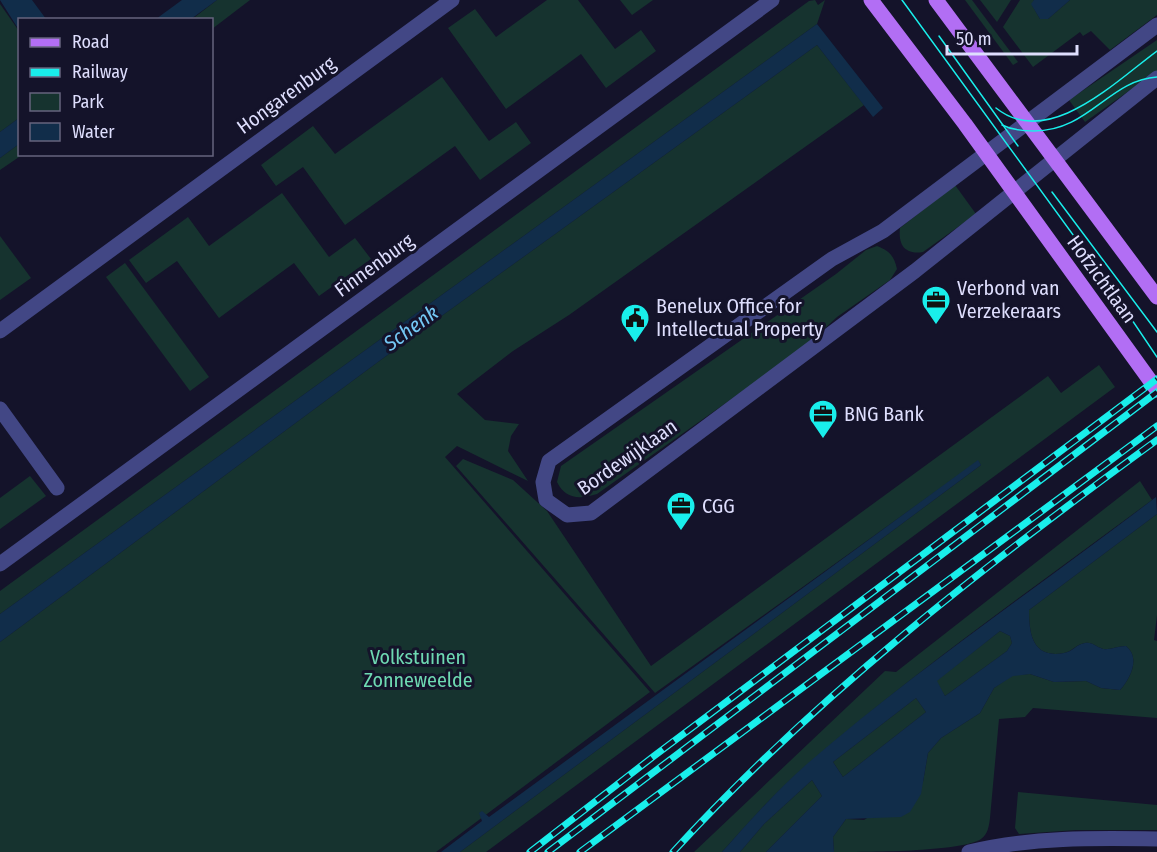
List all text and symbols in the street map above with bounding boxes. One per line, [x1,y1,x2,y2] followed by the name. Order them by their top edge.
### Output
[18,18,213,156] legend
[947,18,1078,56] scale bar
[956,28,992,50] text: 50 m
[72,31,109,53] text: Road
[232,51,340,139] street label: Hongarenburg
[72,61,128,83] text: Railway
[72,91,105,113] text: Park
[72,121,115,143] text: Water
[330,228,419,302] street label: Finnenburg
[1062,231,1142,327] street label: Hofzichtlaan
[957,276,1061,323] place label: Verbond van Verzekeraars
[920,284,952,326] office icon: Verbond van Verzekeraars
[656,294,823,341] place label: Benelux Office for Intellectual Property
[378,299,444,357] water label: Schenk
[619,302,651,344] public building icon: Benelux Office for Intellectual Property
[807,398,839,440] office icon: BNG Bank
[844,402,925,426] place label: BNG Bank
[573,414,681,500] street label: Bordewijklaan
[665,490,697,532] office icon: CGG
[702,494,735,518] place label: CGG
[363,645,473,692] park label: Volkstuinen Zonneweelde

